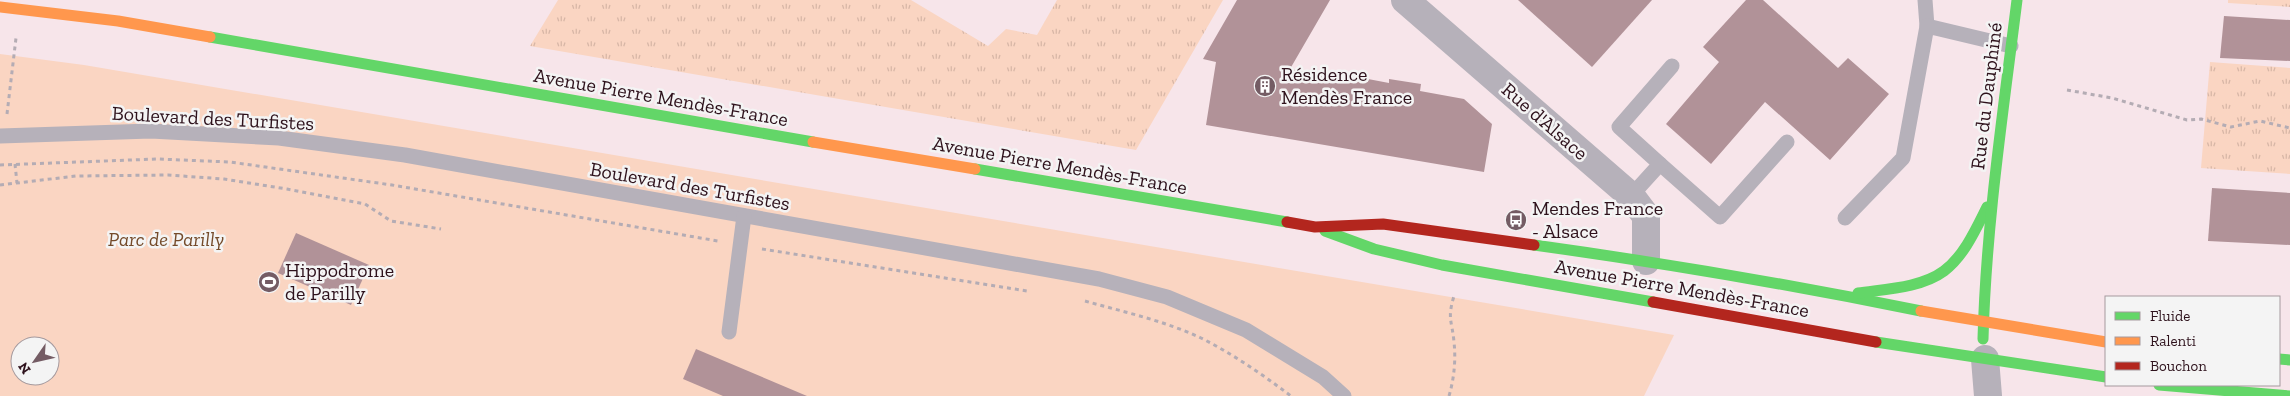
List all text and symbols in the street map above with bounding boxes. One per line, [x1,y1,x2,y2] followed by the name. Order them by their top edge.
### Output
[1965,21,2007,171] street label: Rue du Dauphiné
[1281,62,1412,109] place label: Résidence Mendès France
[532,63,790,131] street label: Avenue Pierre Mendès-France
[1253,74,1277,98] building icon: Résidence Mendès France
[1497,77,1593,165] street label: Rue d'Alsace
[111,101,315,135] street label: Boulevard des Turfistes
[931,131,1189,199] street label: Avenue Pierre Mendès-France
[588,157,792,215] street label: Boulevard des Turfistes
[1532,196,1663,243] place label: Mendes France - Alsace
[1504,208,1528,232] bus stop icon: Mendes France - Alsace
[108,227,224,251] park label: Parc de Parilly
[1553,254,1811,322] street label: Avenue Pierre Mendès-France
[285,258,394,305] place label: Hippodrome de Parilly
[257,270,281,294] sports icon: Hippodrome de Parilly
[2105,296,2280,386] legend
[2150,307,2190,325] text: Fluide
[2150,332,2196,350] text: Ralenti
[10,336,60,386] north arrow
[2150,357,2207,375] text: Bouchon
[14,359,35,377] text: N

